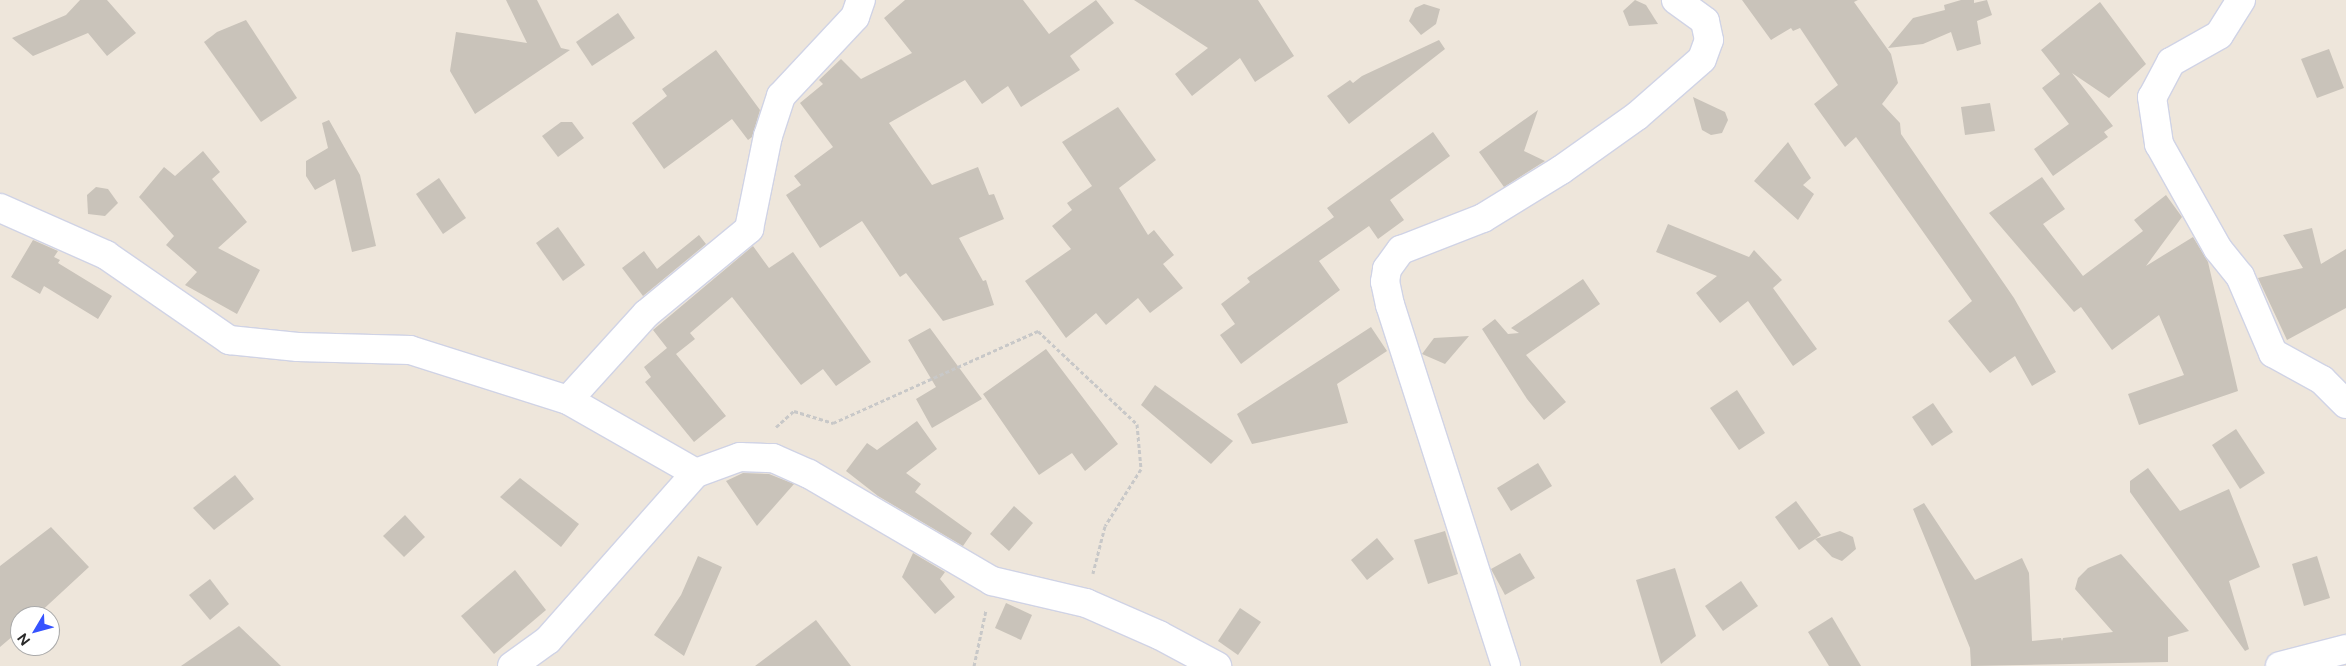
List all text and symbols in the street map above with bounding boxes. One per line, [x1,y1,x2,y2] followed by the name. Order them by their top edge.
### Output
[10,606,60,656] north arrow
[14,630,34,649] text: N

